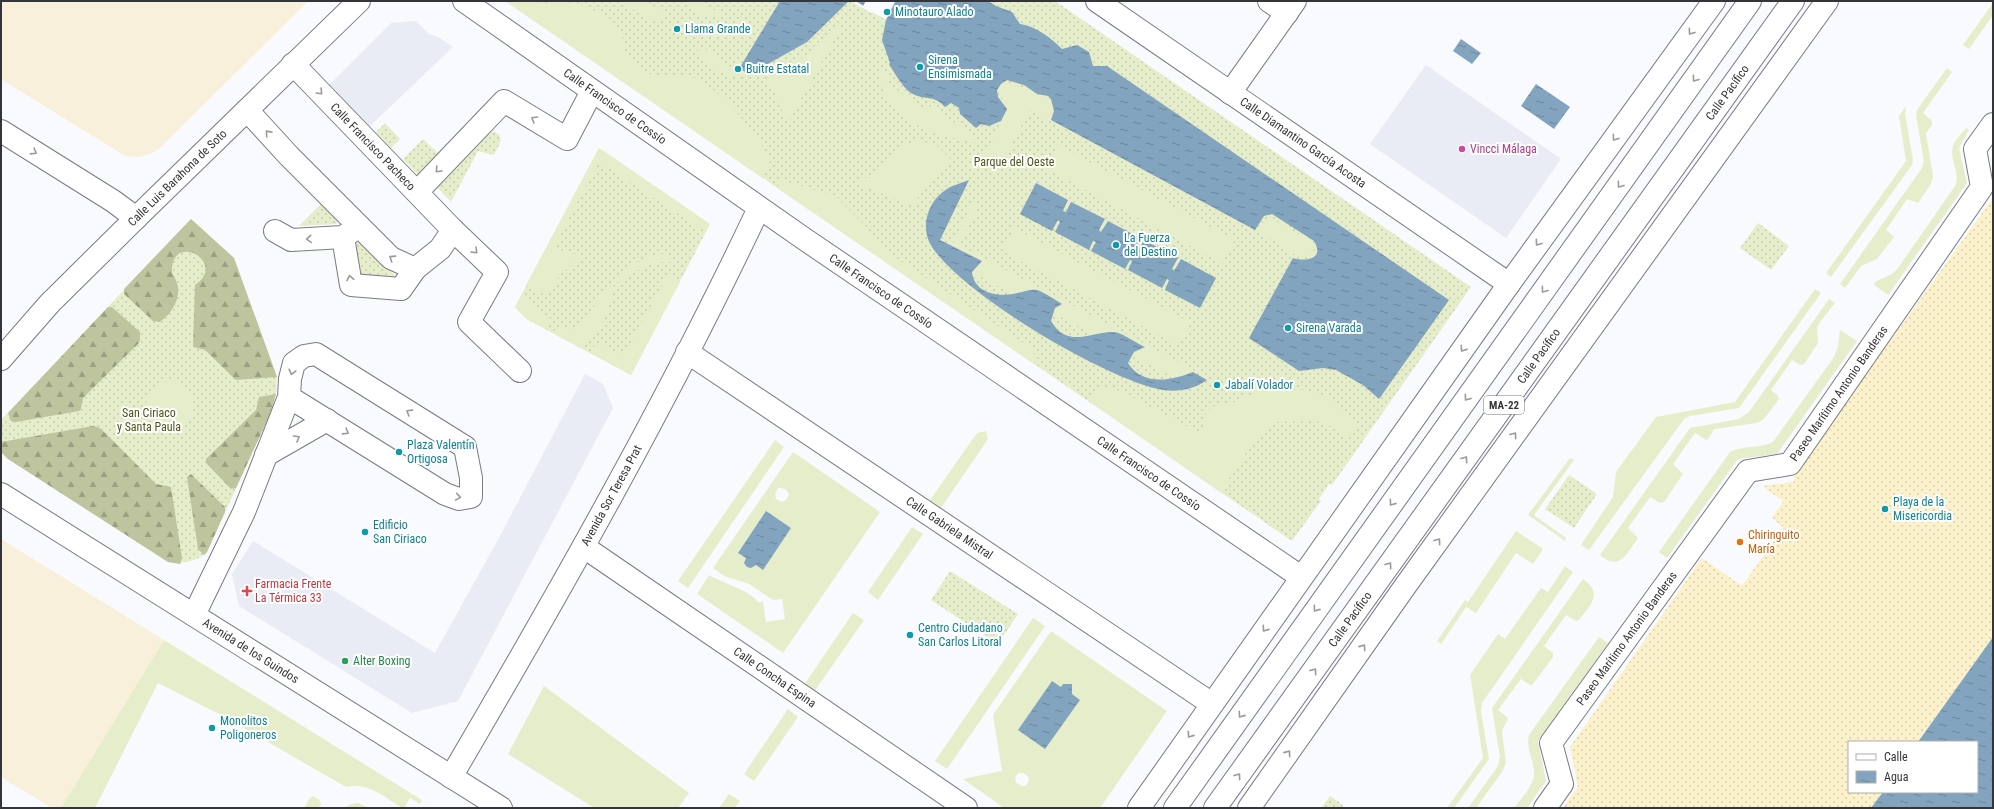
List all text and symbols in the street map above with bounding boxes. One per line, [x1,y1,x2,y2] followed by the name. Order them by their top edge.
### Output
[895,5,973,19] place label: Minotauro Alado
[882,7,892,17] marker: Minotauro Alado
[685,22,751,36] place label: Llama Grande
[672,24,682,34] marker: Llama Grande
[1689,28,1696,35] one-way arrow
[928,53,992,81] place label: Sirena Ensimismada
[746,62,809,76] place label: Buitre Estatal
[915,62,925,72] marker: Sirena Ensimismada
[1703,62,1752,123] street label: Calle Pacífico
[733,64,743,74] marker: Buitre Estatal
[561,66,669,147] street label: Calle Francisco de Cossío
[1693,74,1700,81] one-way arrow
[316,87,323,95] one-way arrow
[1237,94,1369,191] street label: Calle Diamantino García Acosta
[327,100,418,193] street label: Calle Francisco Pacheco
[531,116,538,124] one-way arrow
[125,127,230,229] street label: Calle Luis Barahona de Soto
[265,130,273,138] one-way arrow
[1612,133,1619,140] one-way arrow
[1470,142,1537,156] place label: Vincci Málaga
[1457,144,1467,154] marker: Vincci Málaga
[30,147,37,155] one-way arrow
[974,155,1055,169] park label: Parque del Oeste
[435,165,443,173] one-way arrow
[1618,180,1625,187] one-way arrow
[1124,231,1177,259] place label: La Fuerza del Destino
[306,235,312,244] one-way arrow
[1536,239,1543,246] one-way arrow
[1111,240,1121,250] marker: La Fuerza del Destino
[470,246,478,254] one-way arrow
[827,251,935,331] street label: Calle Francisco de Cossío
[390,255,397,262] one-way arrow
[347,275,355,281] one-way arrow
[1542,286,1549,293] one-way arrow
[1296,321,1362,335] place label: Sirena Varada
[1283,323,1293,333] marker: Sirena Varada
[1787,323,1891,464] street label: Paseo Marítimo Antonio Banderas
[1514,326,1563,386] street label: Calle Pacífico
[1460,345,1468,352] one-way arrow
[288,368,297,375] one-way arrow
[1225,378,1294,392] place label: Jabalí Volador
[1212,380,1222,390] marker: Jabalí Volador
[1465,393,1472,400] one-way arrow
[1484,396,1524,414] road number: MA-22
[117,406,181,434] park label: San Ciriaco y Santa Paula
[407,410,414,417] one-way arrow
[342,427,349,435] one-way arrow
[1094,433,1203,514] street label: Calle Francisco de Cossío
[1509,433,1516,440] one-way arrow
[293,435,300,442] one-way arrow
[407,438,475,466] place label: Plaza Valentín Ortigosa
[578,442,645,548] street label: Avenida Sor Teresa Prat
[394,447,404,457] marker: Plaza Valentín Ortigosa
[1460,456,1468,463] one-way arrow
[454,492,461,501] one-way arrow
[903,494,995,562] street label: Calle Gabriela Mistral
[1893,495,1952,523] place label: Playa de la Misericordia
[1390,499,1397,506] one-way arrow
[1880,504,1890,514] marker: Playa de la Misericordia
[373,518,427,546] place label: Edificio San Ciriaco
[360,527,370,537] marker: Edificio San Ciriaco
[1748,528,1800,556] place label: Chiringuito María
[1735,537,1745,547] marker: Chiringuito María
[1433,538,1441,545] one-way arrow
[1384,562,1392,569] one-way arrow
[1574,569,1680,708] street label: Paseo Marítimo Antonio Banderas
[255,577,332,605] place label: Farmacia Frente La Térmica 33
[242,586,252,596] marker: Farmacia Frente La Térmica 33
[1326,589,1375,650] street label: Calle Pacífico
[1314,605,1321,612] one-way arrow
[200,616,301,686] street label: Avenida de los Guindos
[918,621,1003,649] place label: Centro Ciudadano San Carlos Litoral
[1262,625,1270,632] one-way arrow
[905,630,915,640] marker: Centro Ciudadano San Carlos Litoral
[731,644,819,711] street label: Calle Concha Espina
[1358,644,1366,651] one-way arrow
[353,654,411,668] place label: Alter Boxing
[340,656,350,666] marker: Alter Boxing
[1309,668,1316,675] one-way arrow
[1238,711,1246,718] one-way arrow
[220,714,277,742] place label: Monolitos Poligoneros
[207,723,217,733] marker: Monolitos Poligoneros
[1188,731,1195,738] one-way arrow
[1848,741,1978,793] legend
[1283,750,1291,757] one-way arrow
[1884,750,1908,764] text: Calle
[1884,770,1909,784] text: Agua
[1233,774,1240,781] one-way arrow

